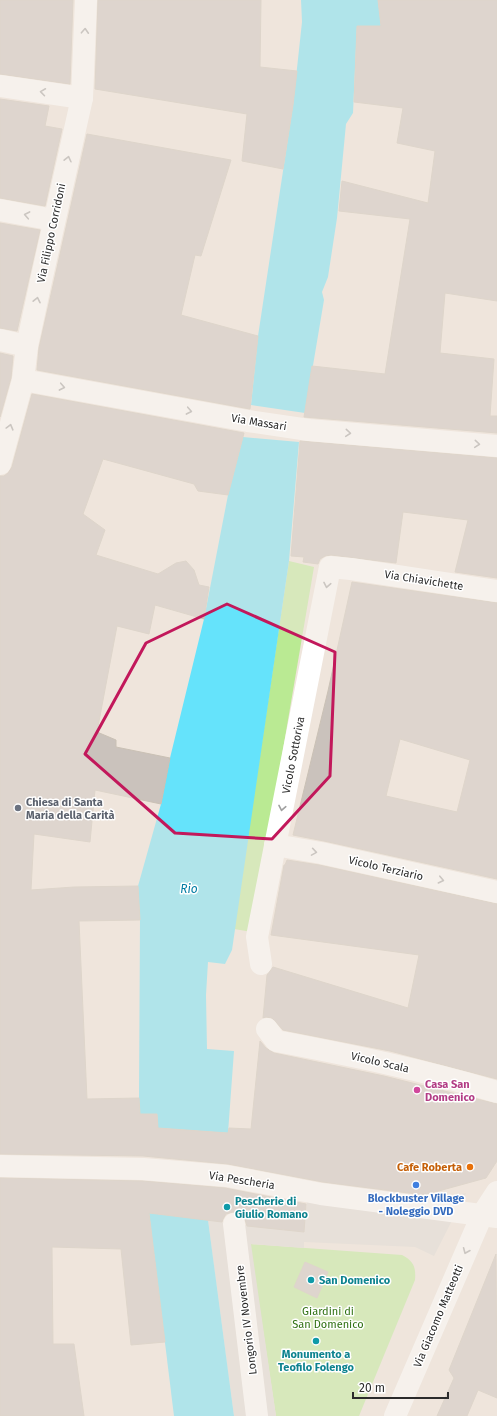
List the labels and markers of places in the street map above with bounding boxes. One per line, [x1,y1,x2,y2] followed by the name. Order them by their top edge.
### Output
[26,796,115,822] place label: Chiesa di Santa Maria della Carità
[13,803,23,813] marker: Chiesa di Santa Maria della Carità
[425,1078,475,1104] place label: Casa San Domenico
[412,1085,422,1095] marker: Casa San Domenico
[397,1161,462,1174] place label: Cafe Roberta
[465,1162,475,1172] marker: Cafe Roberta
[411,1180,421,1190] marker: Blockbuster Village - Noleggio DVD
[368,1192,464,1218] place label: Blockbuster Village - Noleggio DVD
[235,1195,309,1221] place label: Pescherie di Giulio Romano
[222,1202,232,1212] marker: Pescherie di Giulio Romano
[319,1274,391,1287] place label: San Domenico
[306,1275,316,1285] marker: San Domenico
[311,1336,321,1346] marker: Monumento a Teofilo Folengo
[278,1348,355,1374] place label: Monumento a Teofilo Folengo

